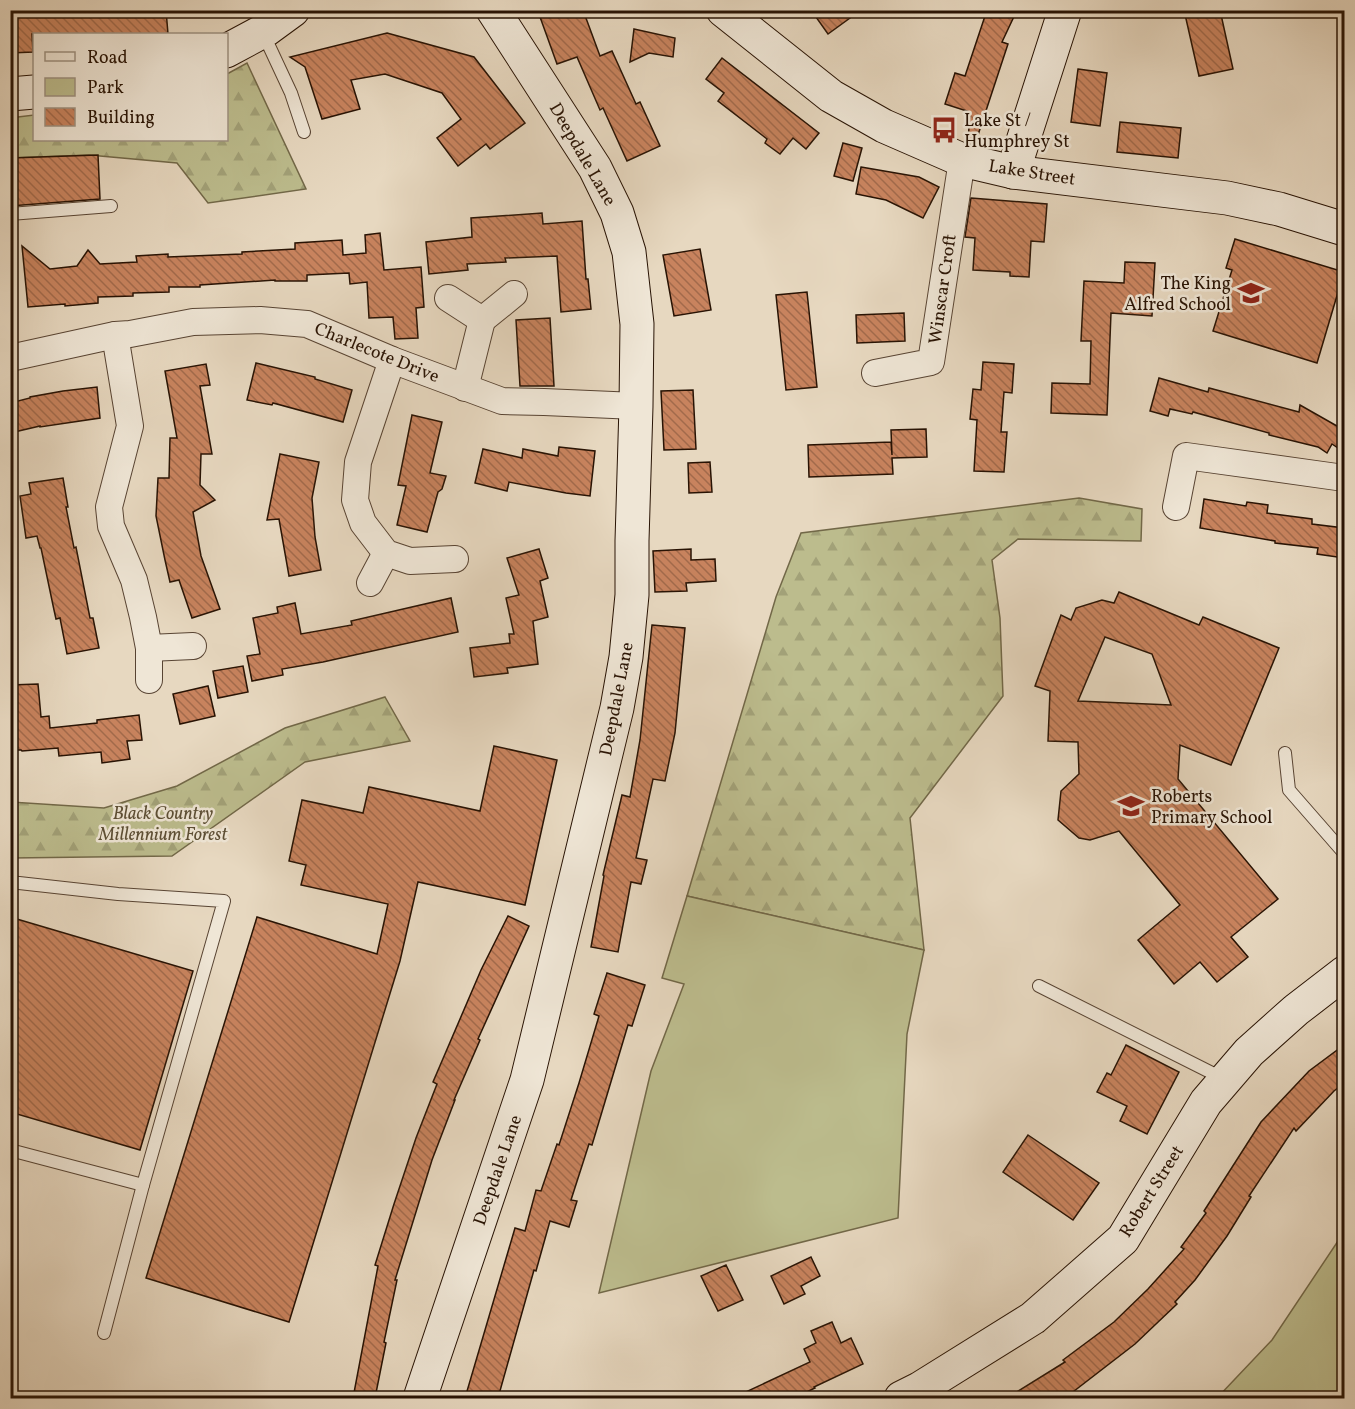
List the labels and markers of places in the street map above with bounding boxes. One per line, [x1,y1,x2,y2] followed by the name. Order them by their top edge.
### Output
[964,109,1069,155] place label: Lake St / Humphrey St
[929,115,959,145] bus stop icon: Lake St / Humphrey St
[1124,272,1231,318] place label: The King Alfred School
[1236,278,1266,308] school or university icon: The King Alfred School
[1151,785,1272,831] place label: Roberts Primary School
[1116,791,1146,821] school or university icon: Roberts Primary School

